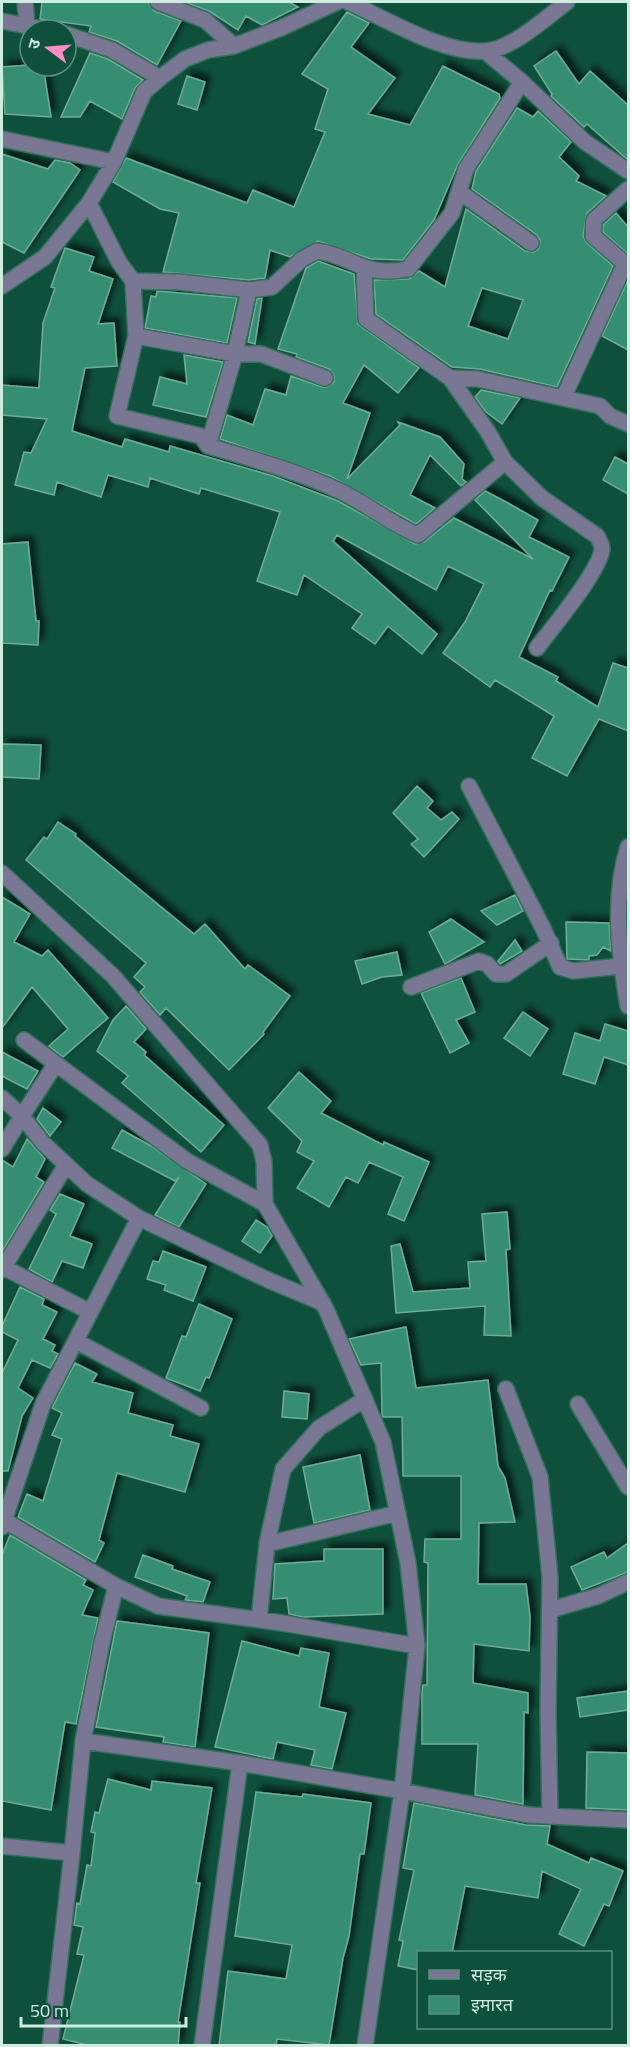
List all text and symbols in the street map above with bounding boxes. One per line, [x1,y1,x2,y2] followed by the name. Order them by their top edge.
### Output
[18,18,78,78] north arrow
[21,35,47,52] text: उ
[417,1951,612,2029] legend
[471,1961,508,1988] text: सड़क
[21,1990,186,2028] scale bar
[471,1991,514,2018] text: इमारत
[30,1997,69,2024] text: 50 m

